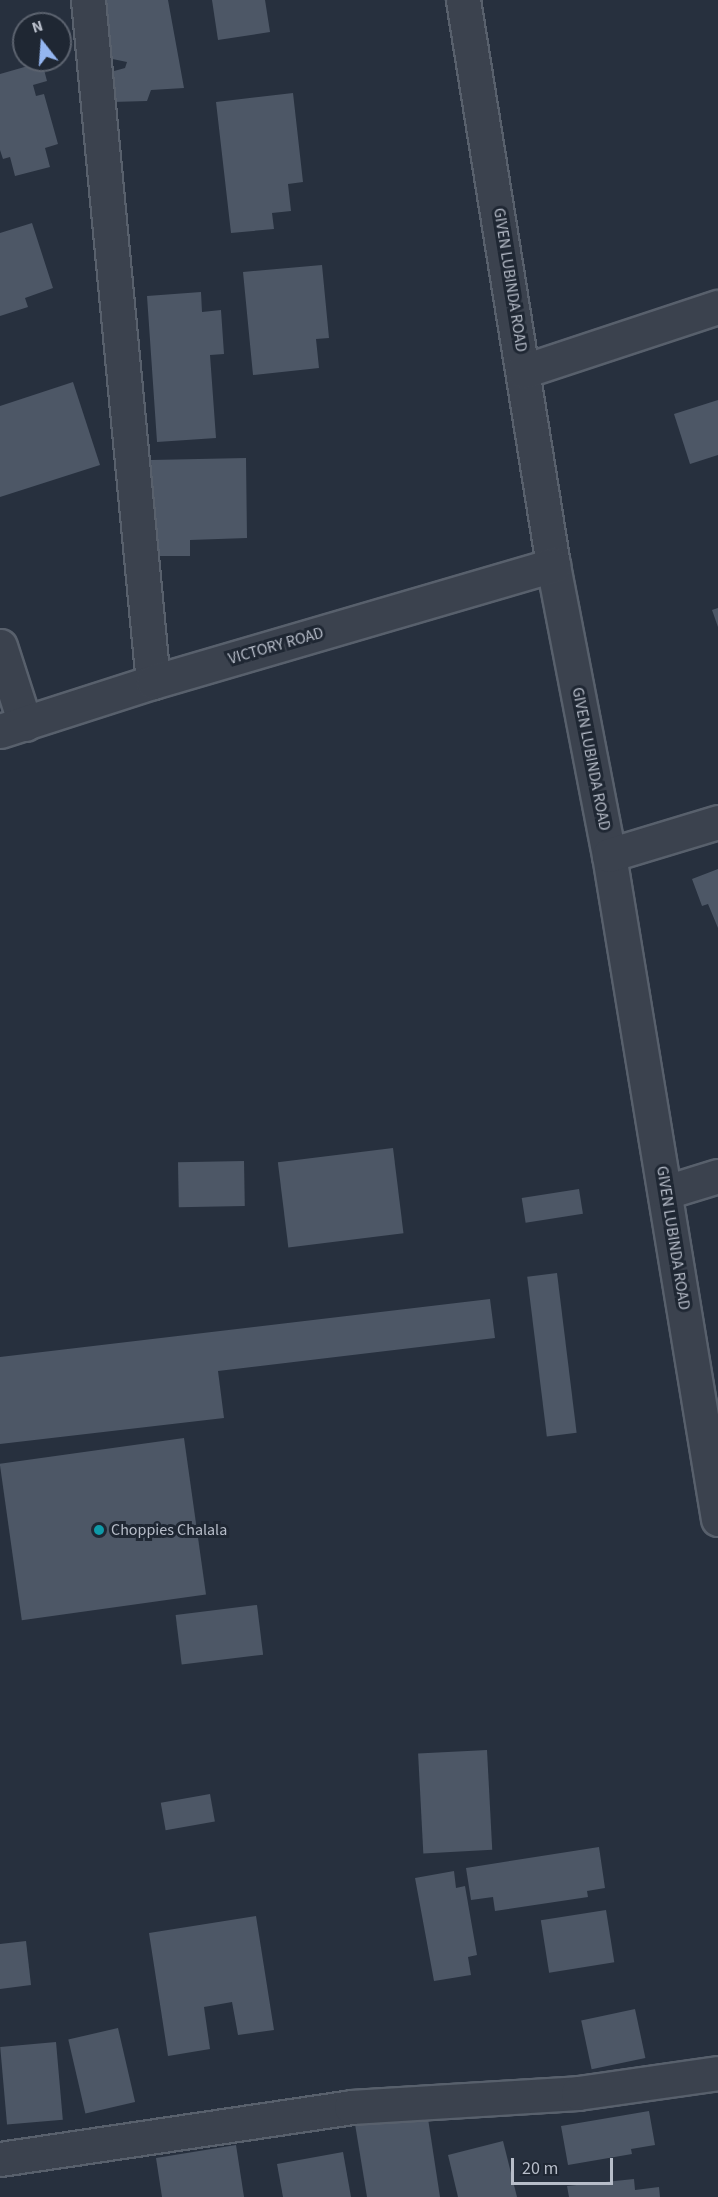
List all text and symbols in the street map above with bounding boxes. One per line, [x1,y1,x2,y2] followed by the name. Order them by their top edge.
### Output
[12,12,72,72] north arrow
[29,15,46,39] text: N
[489,207,531,353] street label: GIVEN LUBINDA ROAD
[226,623,326,669] street label: VICTORY ROAD
[568,686,614,832] street label: GIVEN LUBINDA ROAD
[652,1165,694,1311] street label: GIVEN LUBINDA ROAD
[111,1520,227,1540] place label: Choppies Chalala
[92,1523,106,1537] marker: Choppies Chalala
[514,2146,616,2184] scale bar
[522,2156,558,2181] text: 20 m

